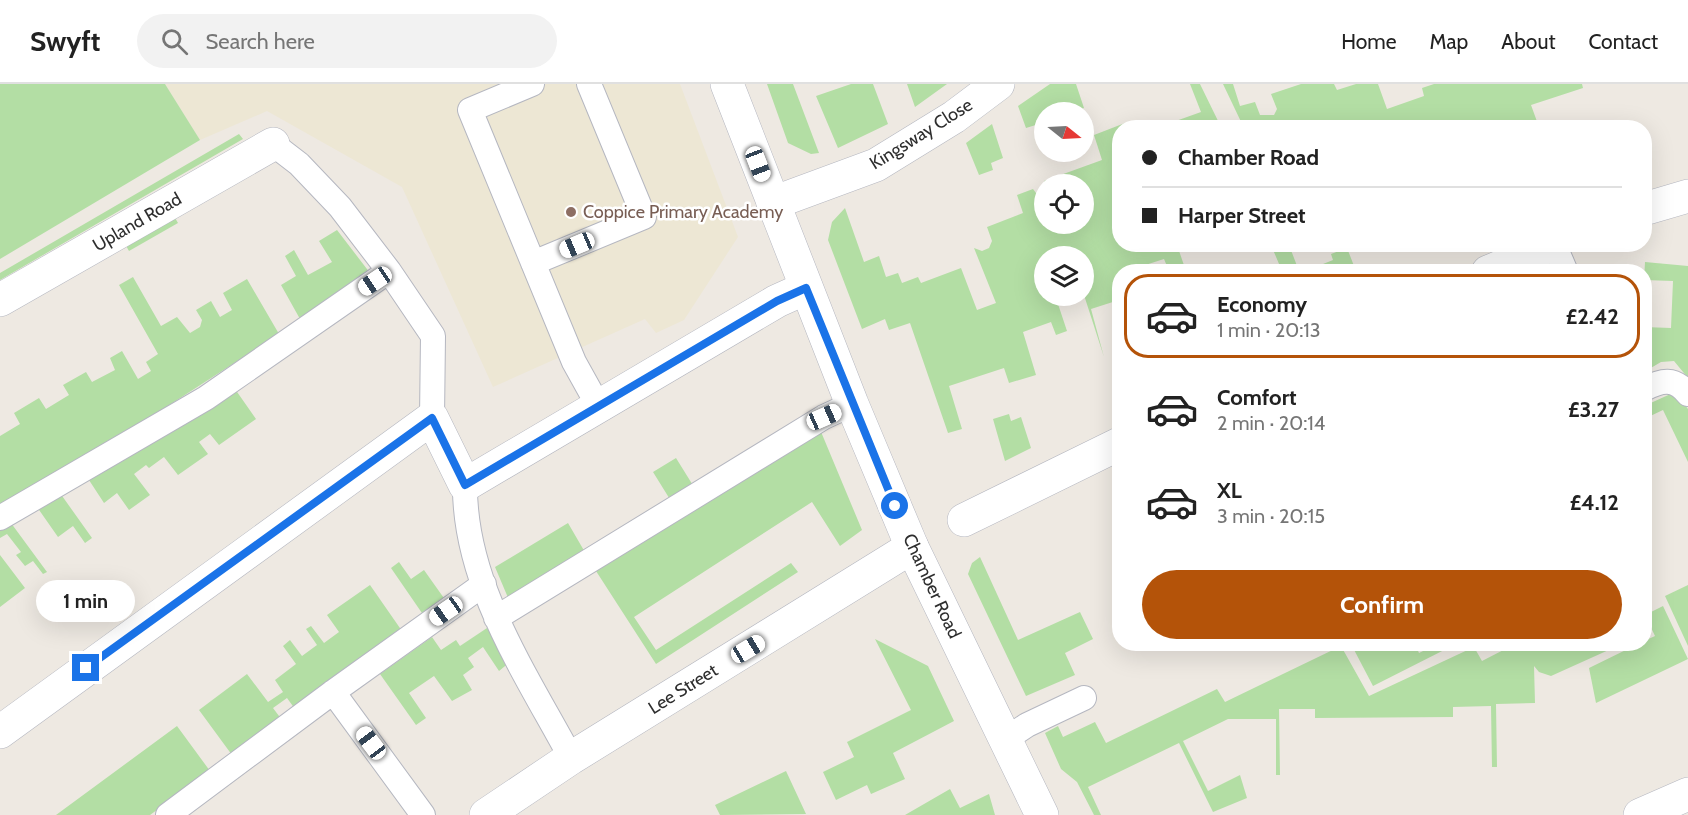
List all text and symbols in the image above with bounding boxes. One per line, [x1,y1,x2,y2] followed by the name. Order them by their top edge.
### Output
[137,14,557,68] search box
[30,24,101,58] text: Swyft
[158,25,191,58] icon: search
[206,28,315,55] text: Search here
[1341,29,1397,54] text: Home
[1430,29,1468,54] text: Map
[1501,29,1555,54] text: About
[1588,29,1658,54] text: Contact
[866,94,976,174] street label: Kingsway Close
[1034,102,1094,162] north arrow
[1034,102,1094,306] map controls
[743,144,773,184] car
[1178,144,1319,171] text: Chamber Road
[1034,174,1094,234] button: locate
[89,188,185,256] street label: Upland Road
[583,201,783,223] place label: Coppice Primary Academy
[1178,202,1306,229] text: Harper Street
[564,205,578,219] marker: Coppice Primary Academy
[557,230,597,260] car
[1034,246,1094,306] button: layers
[355,263,395,299] car
[1145,289,1199,343] icon: car
[1217,291,1307,318] text: Economy
[1566,303,1619,330] text: £2.42
[1217,318,1321,342] text: 1 min · 20:13
[1145,382,1199,436] icon: car
[1217,384,1296,411] text: Comfort
[1568,396,1619,423] text: £3.27
[804,401,844,433] car
[1217,411,1325,435] text: 2 min · 20:14
[1145,475,1199,529] icon: car
[1217,477,1242,504] text: XL
[1570,489,1619,516] text: £4.12
[881,492,908,519] route start
[1217,504,1325,528] text: 3 min · 20:15
[898,530,966,642] street label: Chamber Road
[1142,570,1622,639] button: Confirm
[36,581,136,623] callout: 1 min
[63,589,108,613] text: 1 min
[426,593,466,629] car
[728,632,768,666] car
[72,654,99,681] route end
[644,659,722,719] street label: Lee Street
[353,723,389,763] car

